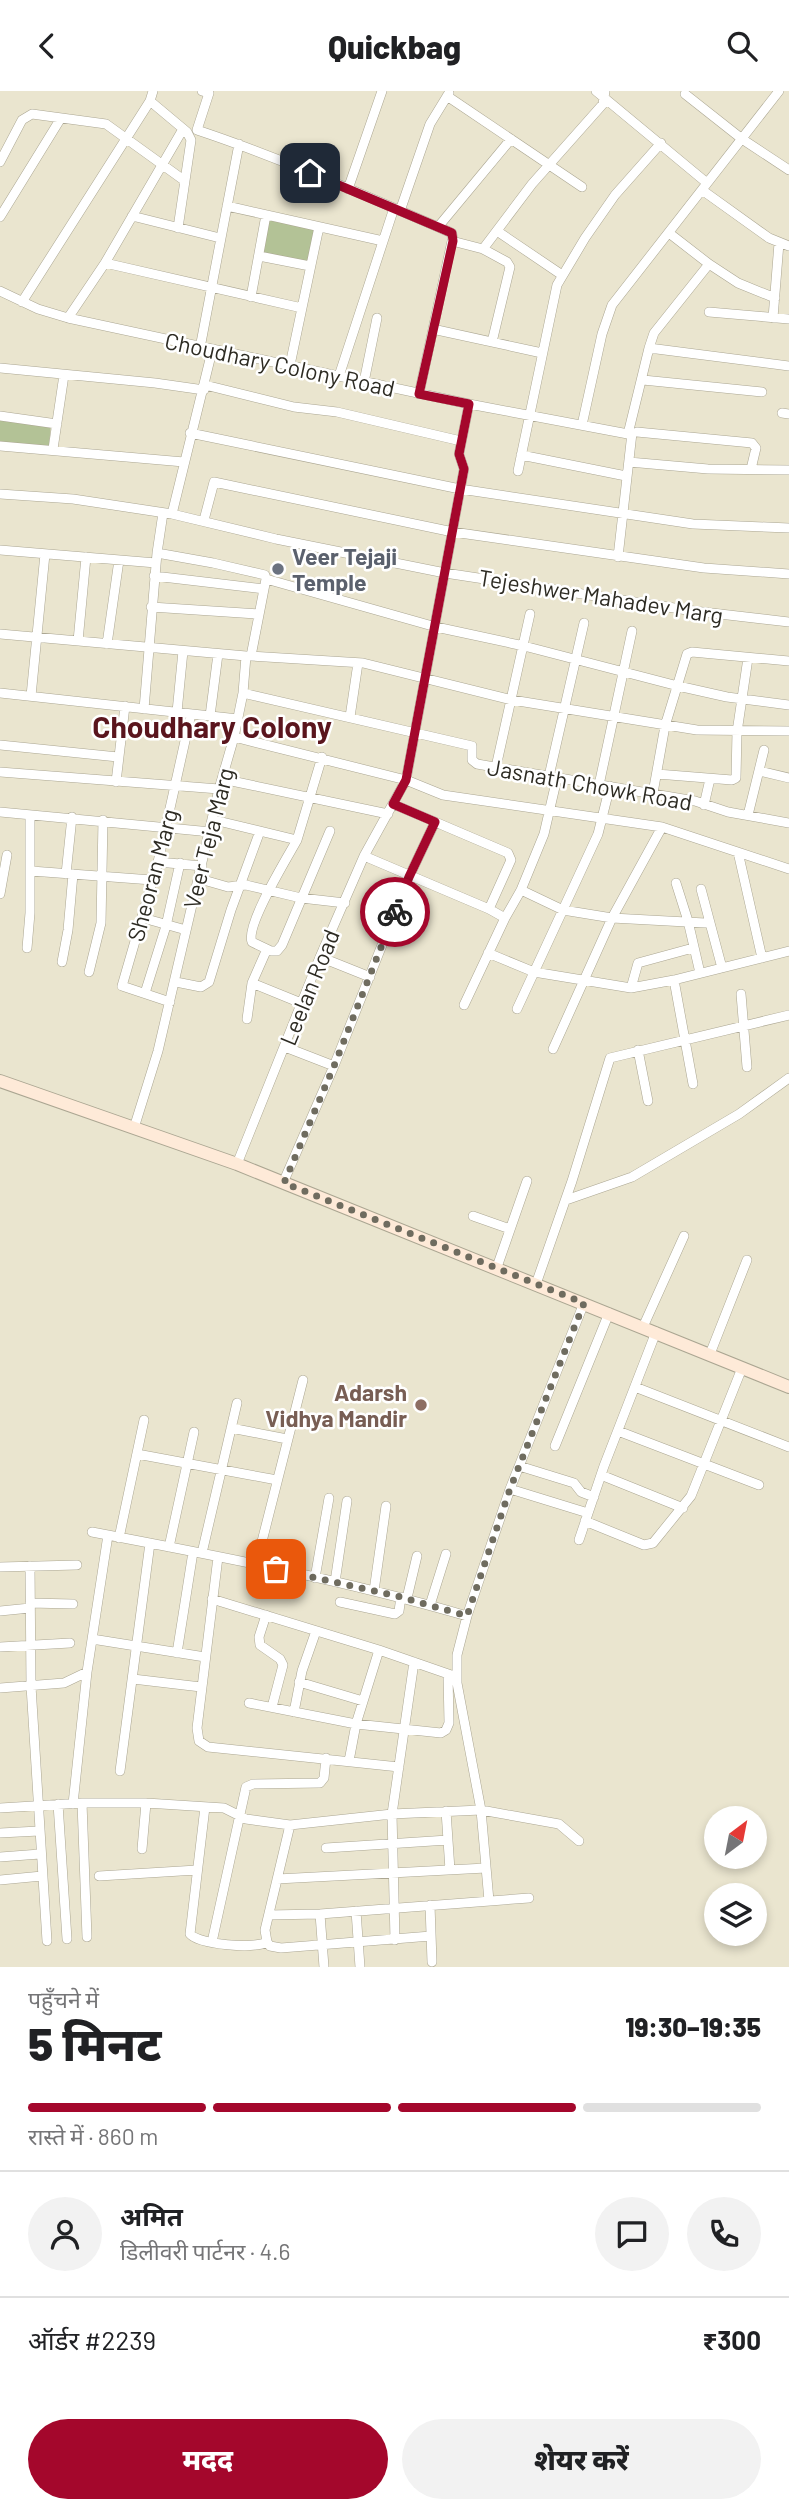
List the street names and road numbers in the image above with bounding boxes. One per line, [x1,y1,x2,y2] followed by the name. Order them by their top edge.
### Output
[162,326,398,402] street label: Choudhary Colony Road
[477,563,725,629] street label: Tejeshwer Mahadev Marg
[485,752,695,816] street label: Jasnath Chowk Road
[177,765,239,911] street label: Veer Teja Marg
[121,806,183,944] street label: Sheoran Marg
[273,925,345,1049] street label: Leelan Road

